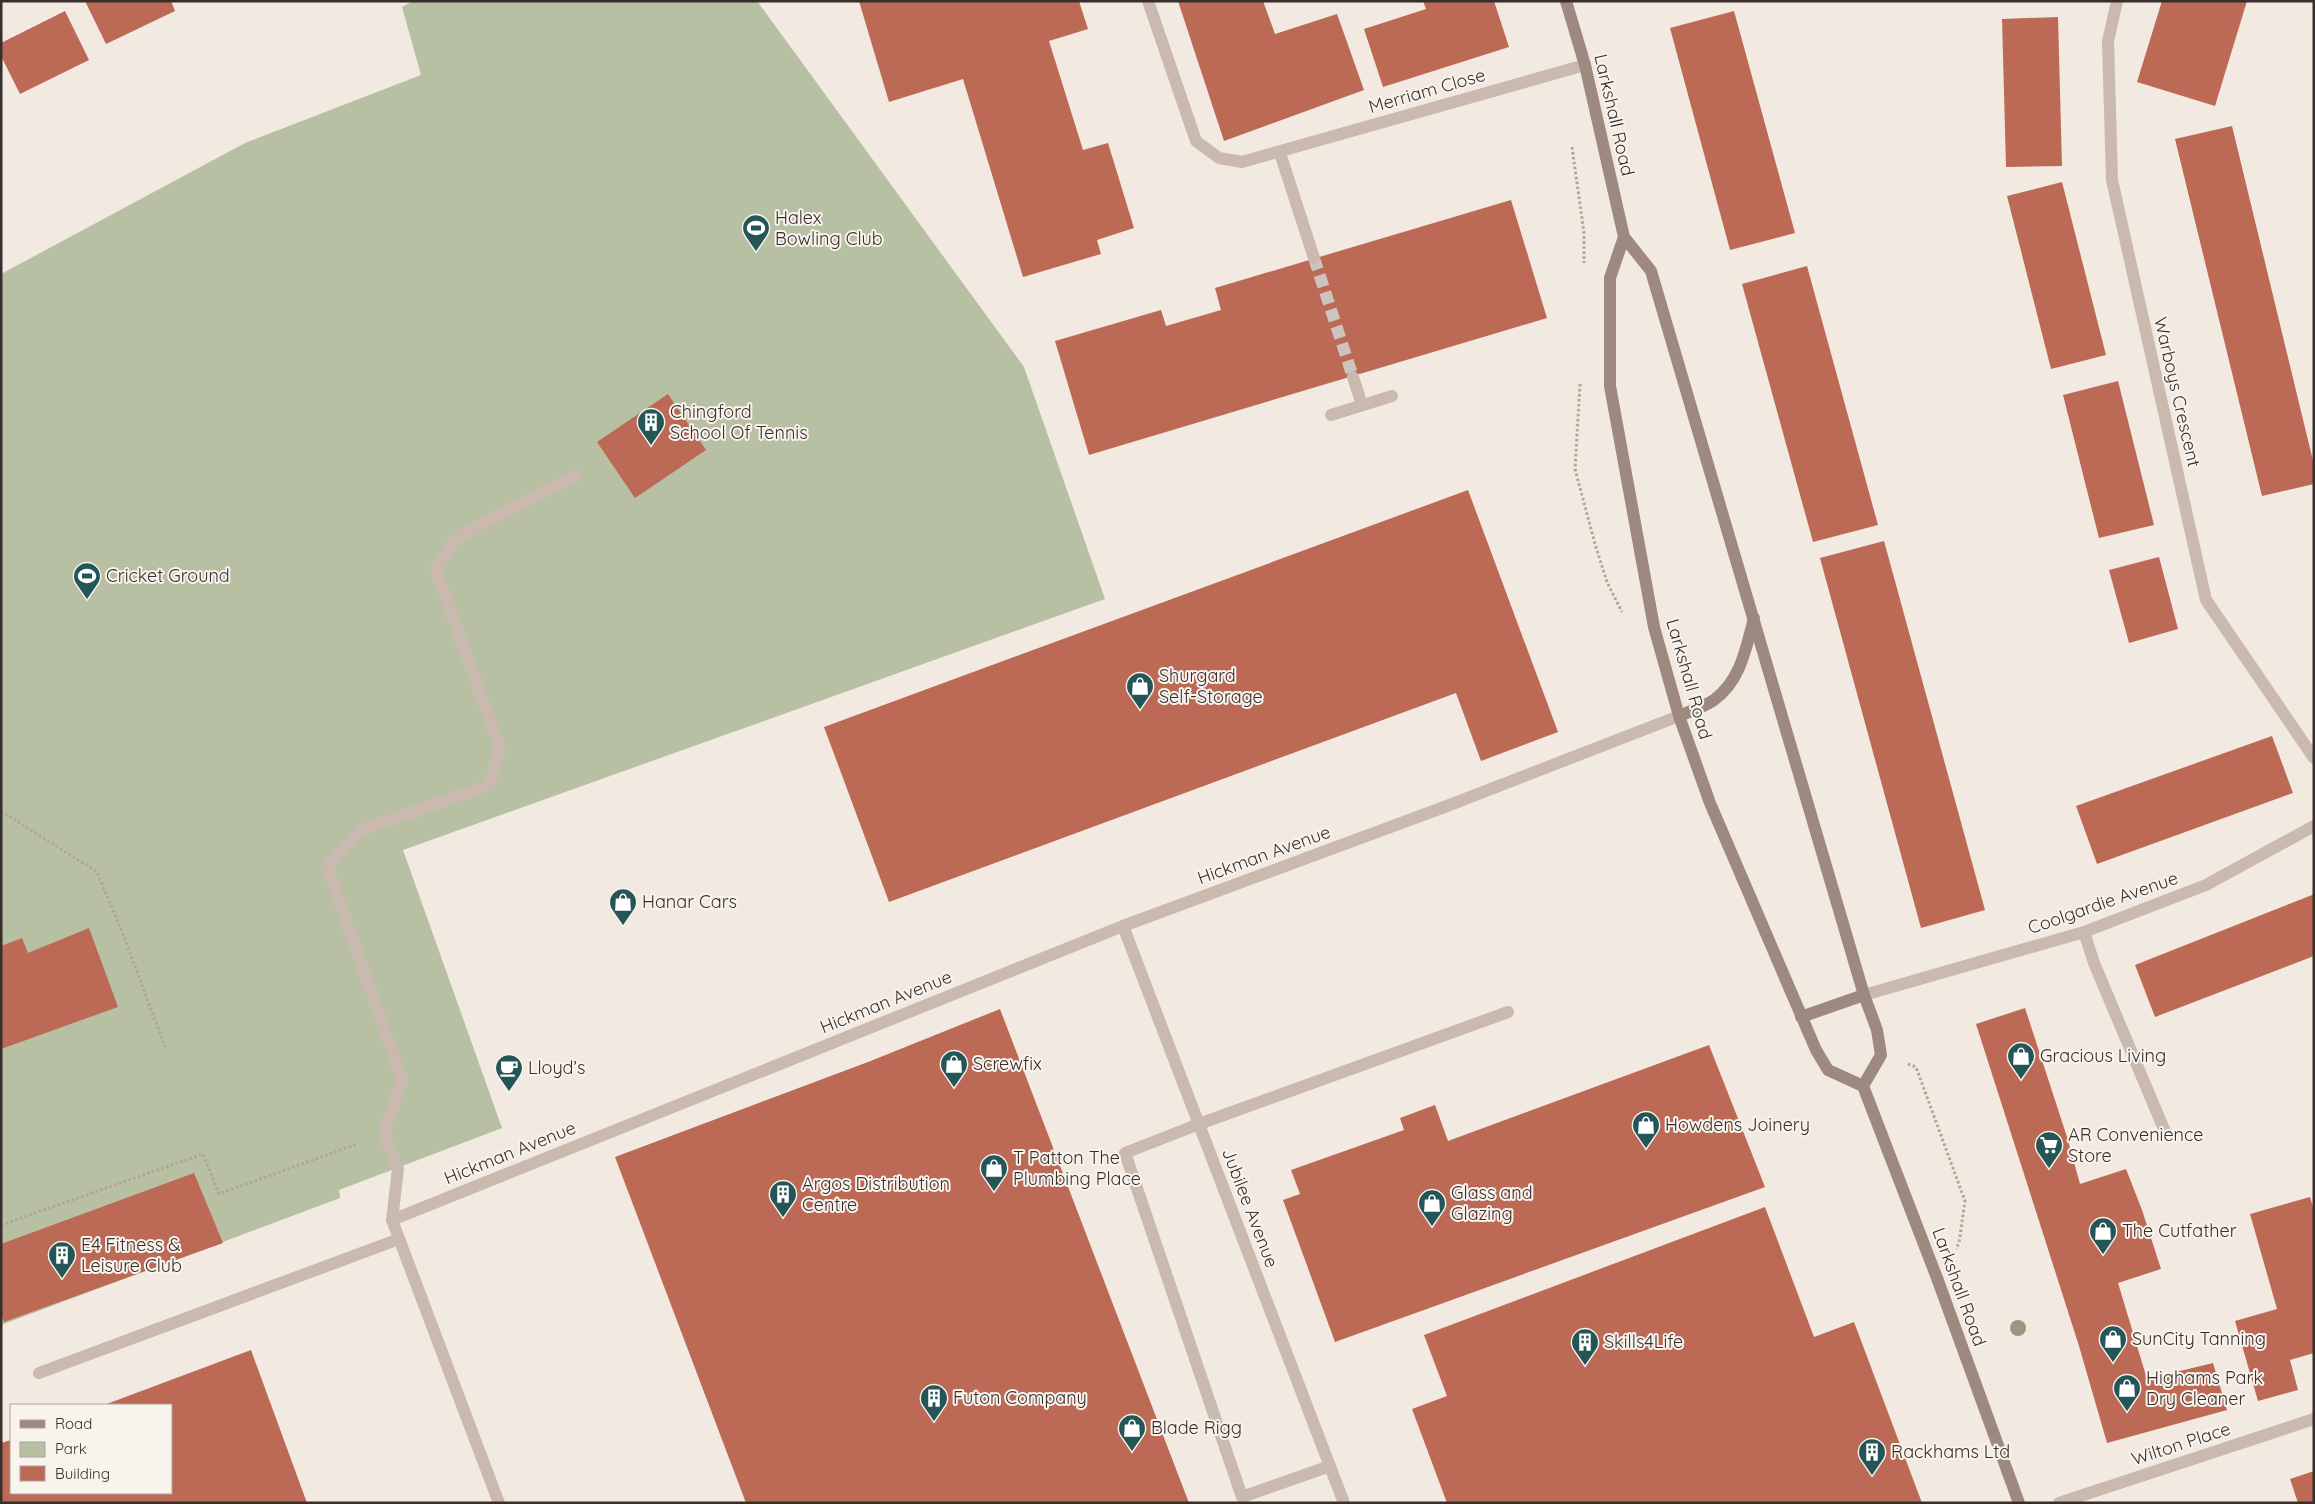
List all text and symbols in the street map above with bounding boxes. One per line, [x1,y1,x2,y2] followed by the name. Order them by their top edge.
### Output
[1589,52,1640,178] street label: Larkshall Road
[1366,63,1488,118] street label: Merriam Close
[775,206,883,250] place label: Halex Bowling Club
[741,213,771,252] sports icon: Halex Bowling Club
[2149,315,2206,469] street label: Warboys Crescent
[670,400,808,444] place label: Chingford School Of Tennis
[636,407,666,446] building icon: Chingford School Of Tennis
[72,561,102,600] sports icon: Cricket Ground
[106,564,230,587] place label: Cricket Ground
[1661,616,1718,742] street label: Larkshall Road
[1159,664,1263,708] place label: Shurgard Self-Storage
[1125,671,1155,710] shop icon: Shurgard Self-Storage
[1194,820,1334,889] street label: Hickman Avenue
[2025,866,2181,939] street label: Coolgardie Avenue
[608,887,638,926] shop icon: Hanar Cars
[642,890,737,913] place label: Hanar Cars
[817,965,955,1038] street label: Hickman Avenue
[2006,1041,2036,1080] shop icon: Gracious Living
[2040,1044,2166,1067] place label: Gracious Living
[939,1049,969,1088] shop icon: Screwfix
[973,1052,1042,1075] place label: Screwfix
[494,1053,524,1092] cafe icon: Lloyd’s
[528,1056,585,1079] place label: Lloyd’s
[1631,1110,1661,1149] shop icon: Howdens Joinery
[1665,1113,1810,1136] place label: Howdens Joinery
[441,1116,579,1189] street label: Hickman Avenue
[2068,1123,2204,1167] place label: AR Convenience Store
[2034,1130,2064,1169] supermarket icon: AR Convenience Store
[1217,1145,1284,1271] street label: Jubilee Avenue
[1013,1146,1141,1190] place label: T Patton The Plumbing Place
[979,1153,1009,1192] shop icon: T Patton The Plumbing Place
[802,1172,950,1216] place label: Argos Distribution Centre
[768,1179,798,1218] building icon: Argos Distribution Centre
[1451,1181,1533,1225] place label: Glass and Glazing
[1417,1188,1447,1227] shop icon: Glass and Glazing
[2088,1216,2118,1255] shop icon: The Cutfather
[2122,1219,2237,1242] place label: The Cutfather
[1927,1224,1992,1349] street label: Larkshall Road
[81,1233,182,1277] place label: E4 Fitness & Leisure Club
[47,1240,77,1279] building icon: E4 Fitness & Leisure Club
[2098,1324,2128,1363] shop icon: SunCity Tanning
[1570,1327,1600,1366] building icon: Skills4Life
[2132,1327,2266,1350] place label: SunCity Tanning
[1604,1330,1683,1353] place label: Skills4Life
[2146,1366,2263,1410] place label: Highams Park Dry Cleaner
[2112,1373,2142,1412] shop icon: Highams Park Dry Cleaner
[919,1383,949,1422] building icon: Futon Company
[953,1386,1087,1409] place label: Futon Company
[10,1404,172,1494] legend
[1117,1413,1147,1452] shop icon: Blade Rigg
[55,1414,92,1433] text: Road
[1151,1416,1242,1439] place label: Blade Rigg
[2128,1417,2233,1470] street label: Wilton Place
[1857,1437,1887,1476] building icon: Rackhams Ltd
[55,1439,87,1458] text: Park
[1891,1440,2010,1463] place label: Rackhams Ltd
[55,1464,110,1483] text: Building

